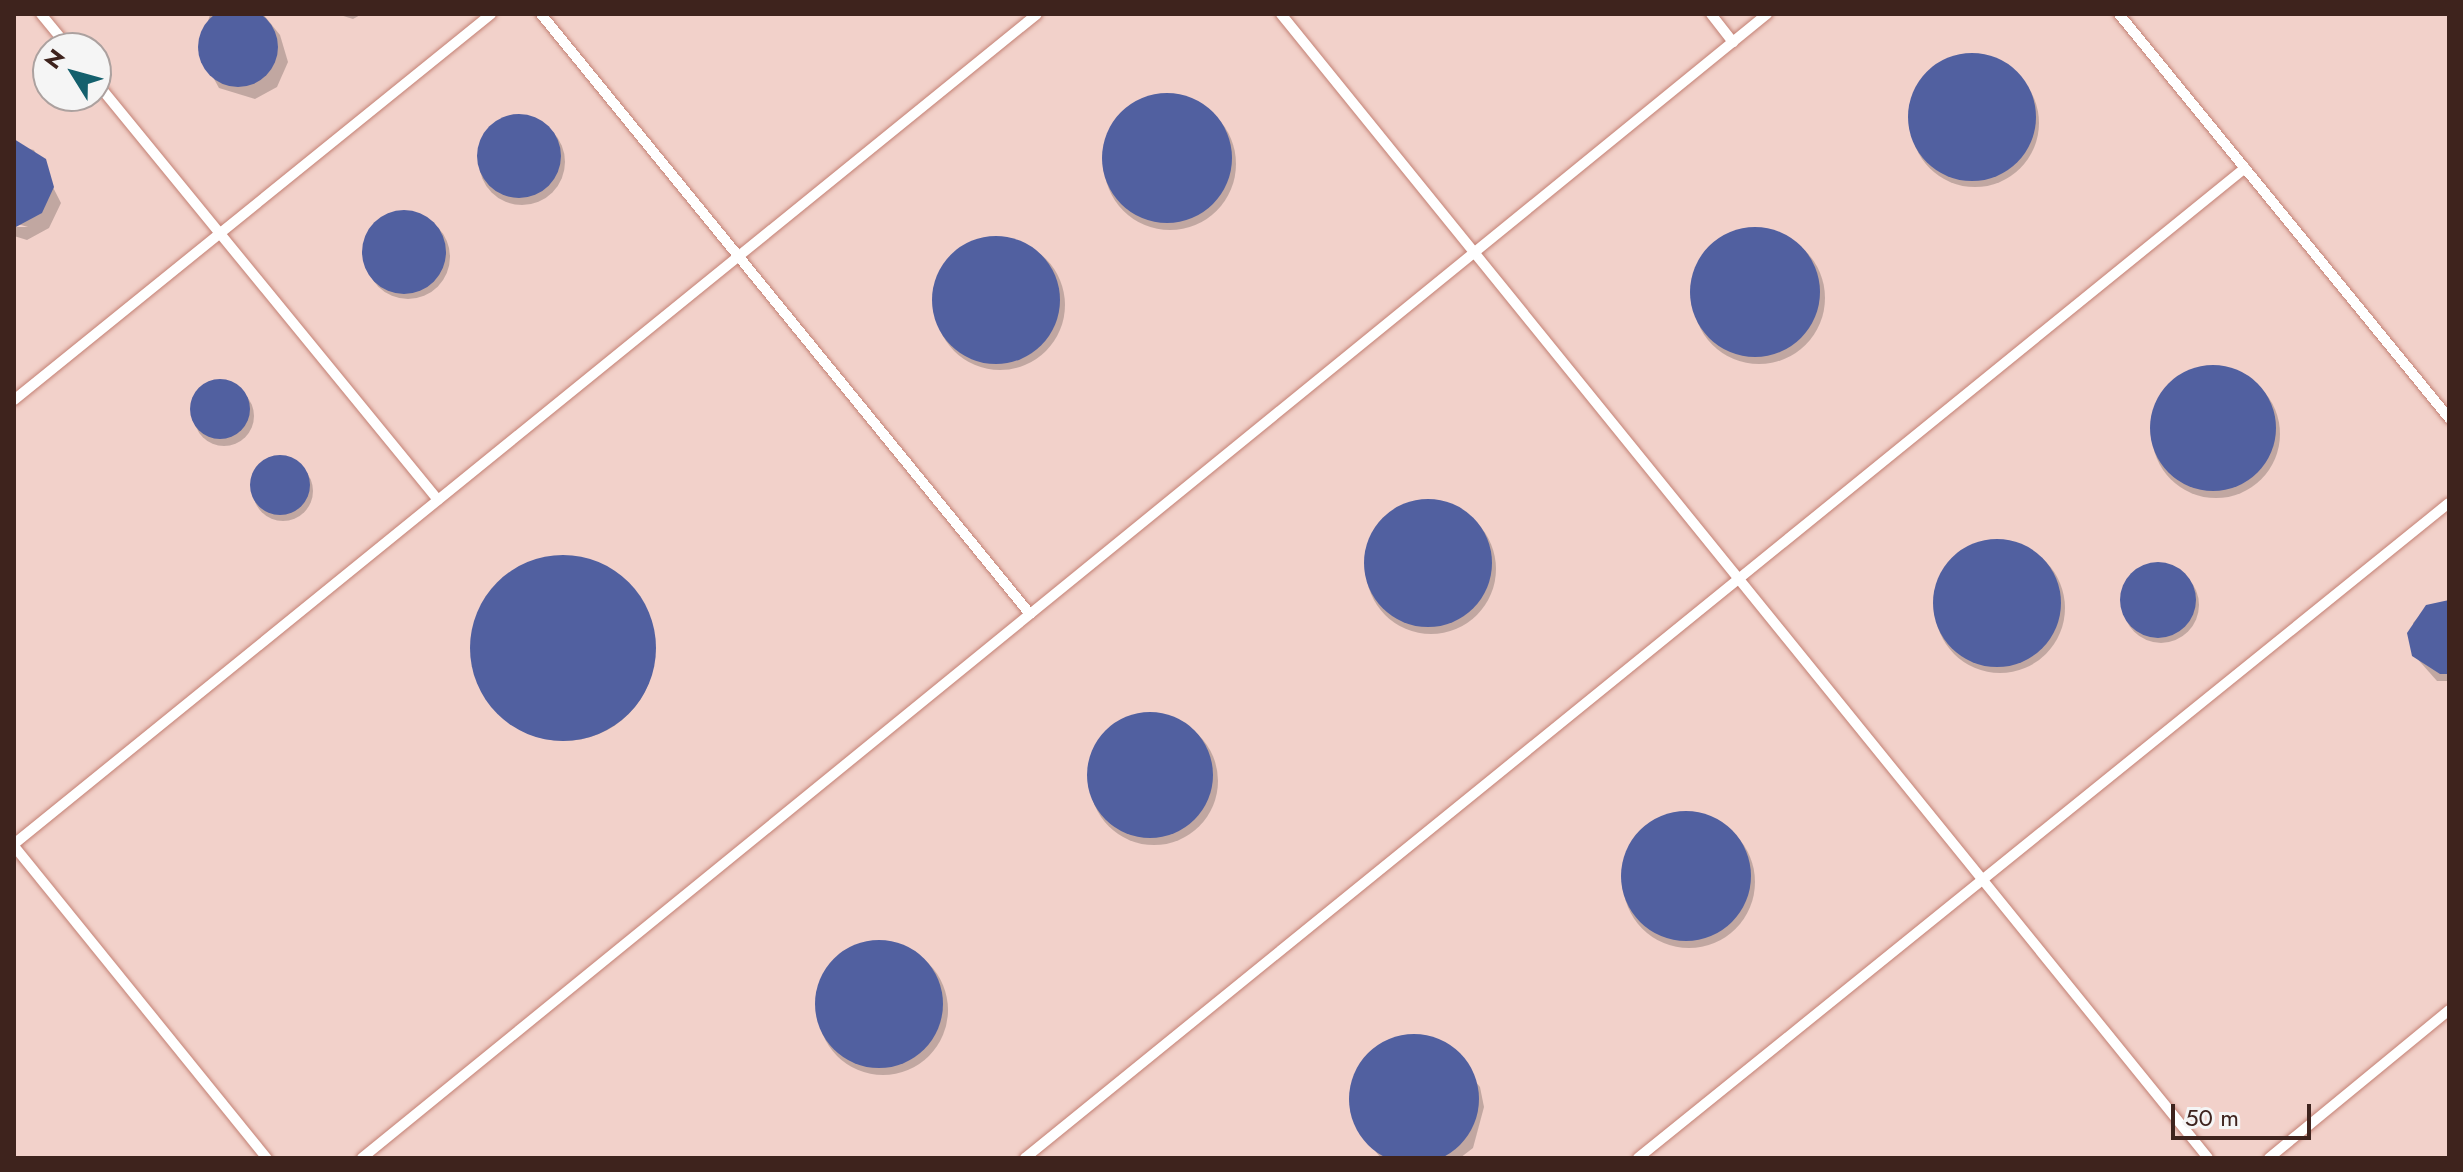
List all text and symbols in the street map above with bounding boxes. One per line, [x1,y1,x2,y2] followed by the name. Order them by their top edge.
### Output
[32,32,112,112] north arrow
[36,42,72,75] text: N
[2175,1088,2315,1138] scale bar
[2185,1100,2239,1135] text: 50 m

